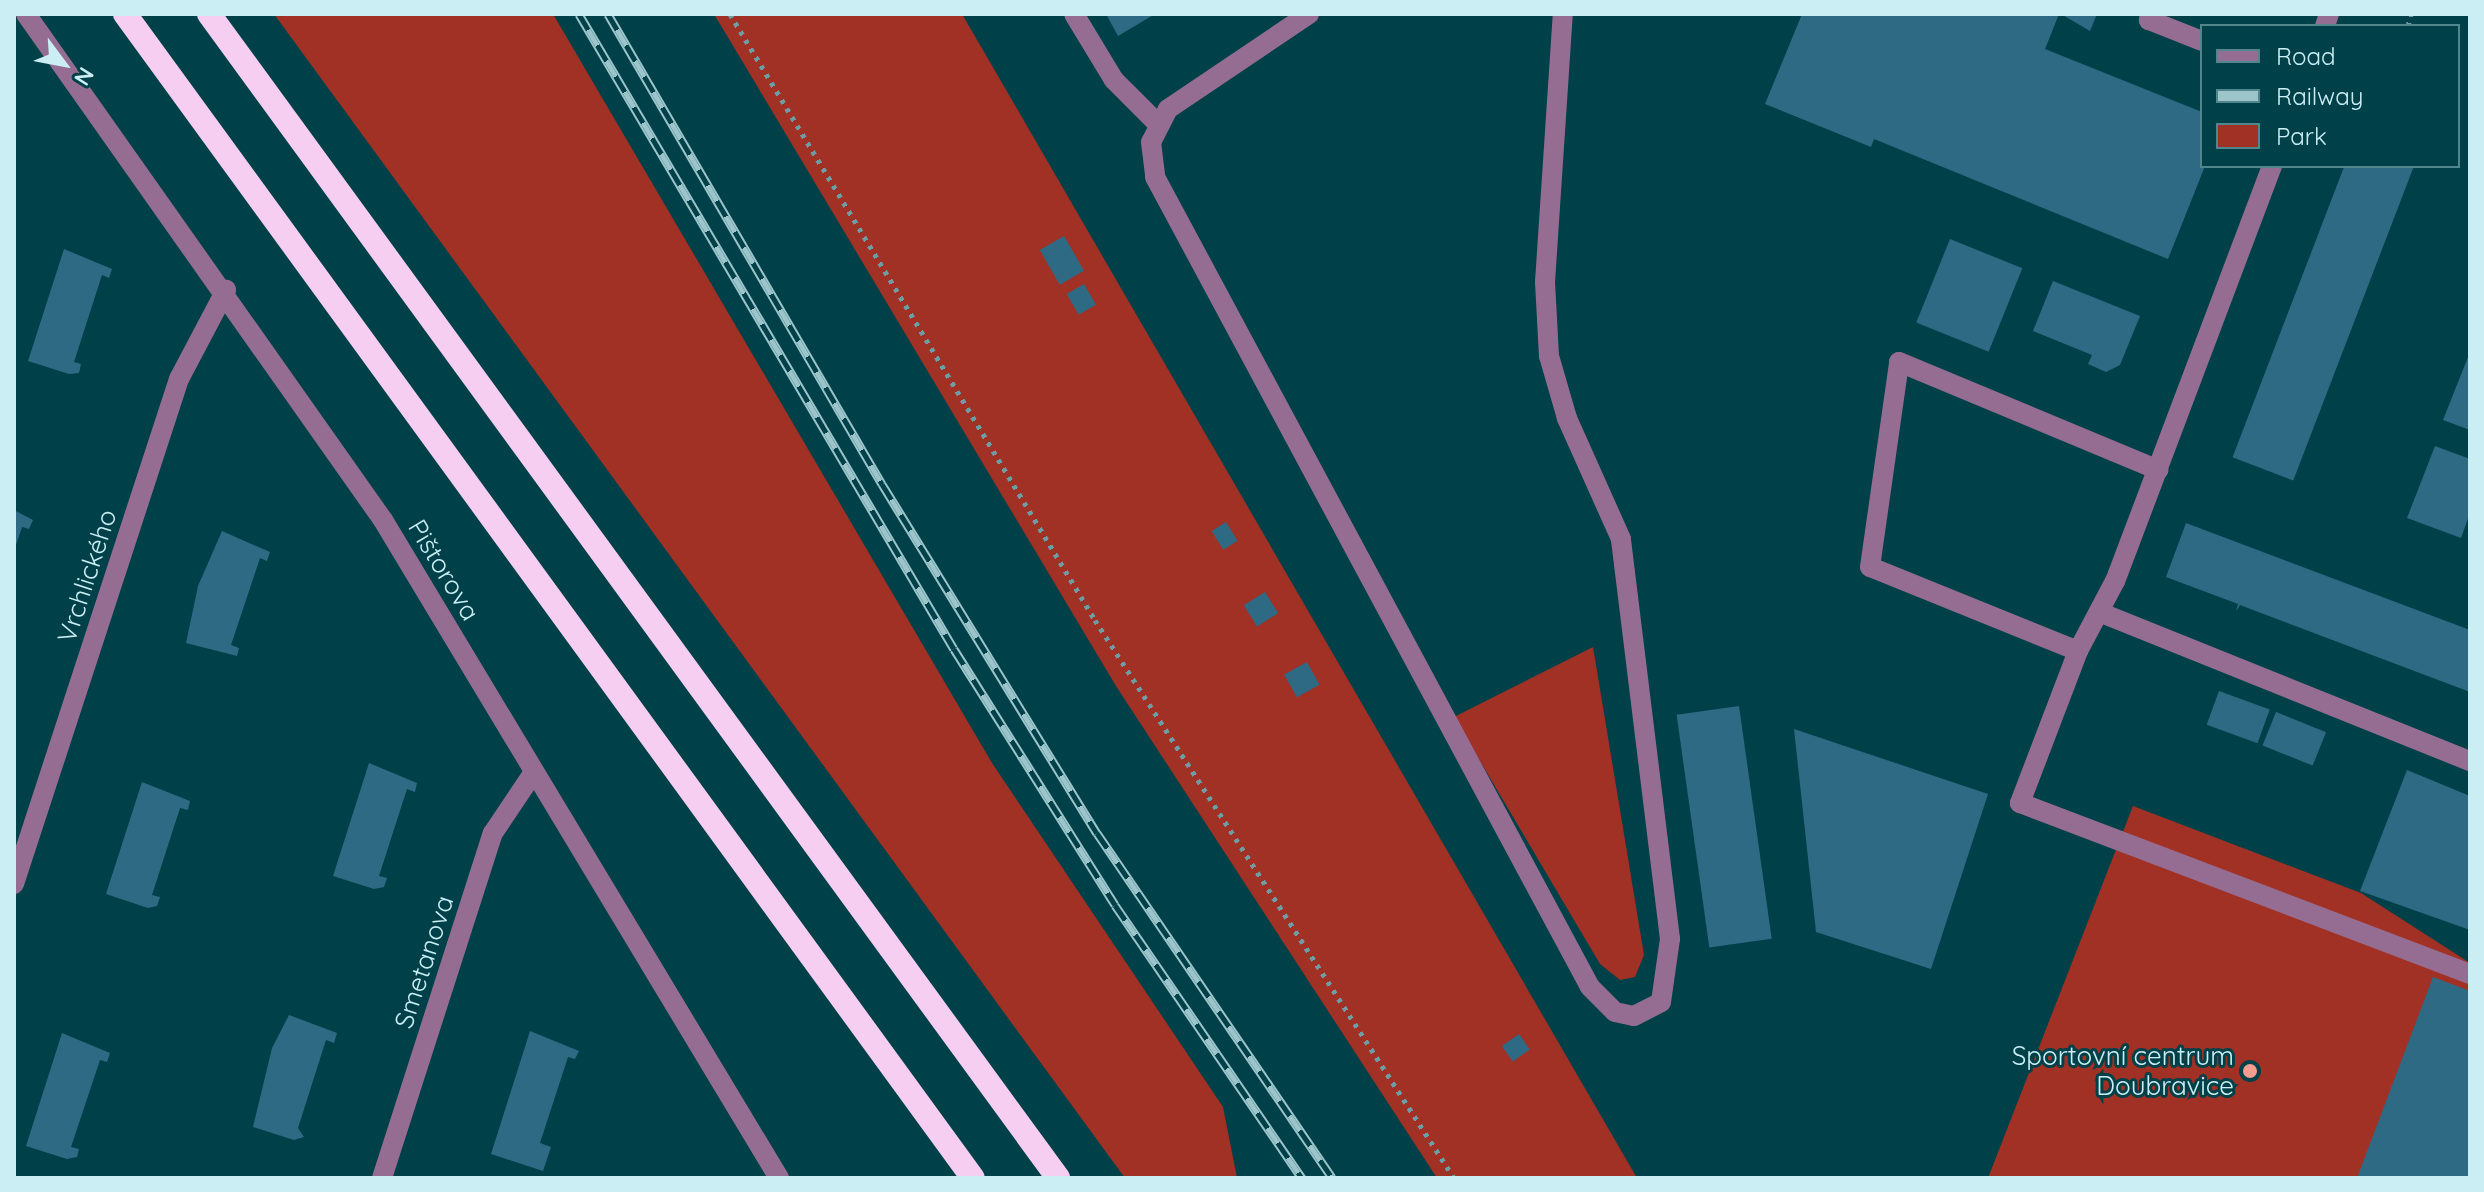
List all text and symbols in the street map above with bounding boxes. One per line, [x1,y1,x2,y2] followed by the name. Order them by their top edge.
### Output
[24,24,104,104] north arrow
[2200,24,2460,168] legend
[2276,41,2336,71] text: Road
[68,62,101,91] text: N
[2276,81,2363,111] text: Railway
[2276,121,2327,151] text: Park
[51,505,123,647] street label: Vrchlického
[402,514,486,626] street label: Pištorova
[388,892,460,1032] street label: Smetanova
[2012,1040,2234,1102] place label: Sportovní centrum Doubravice
[2241,1062,2259,1080] marker: Sportovní centrum Doubravice

